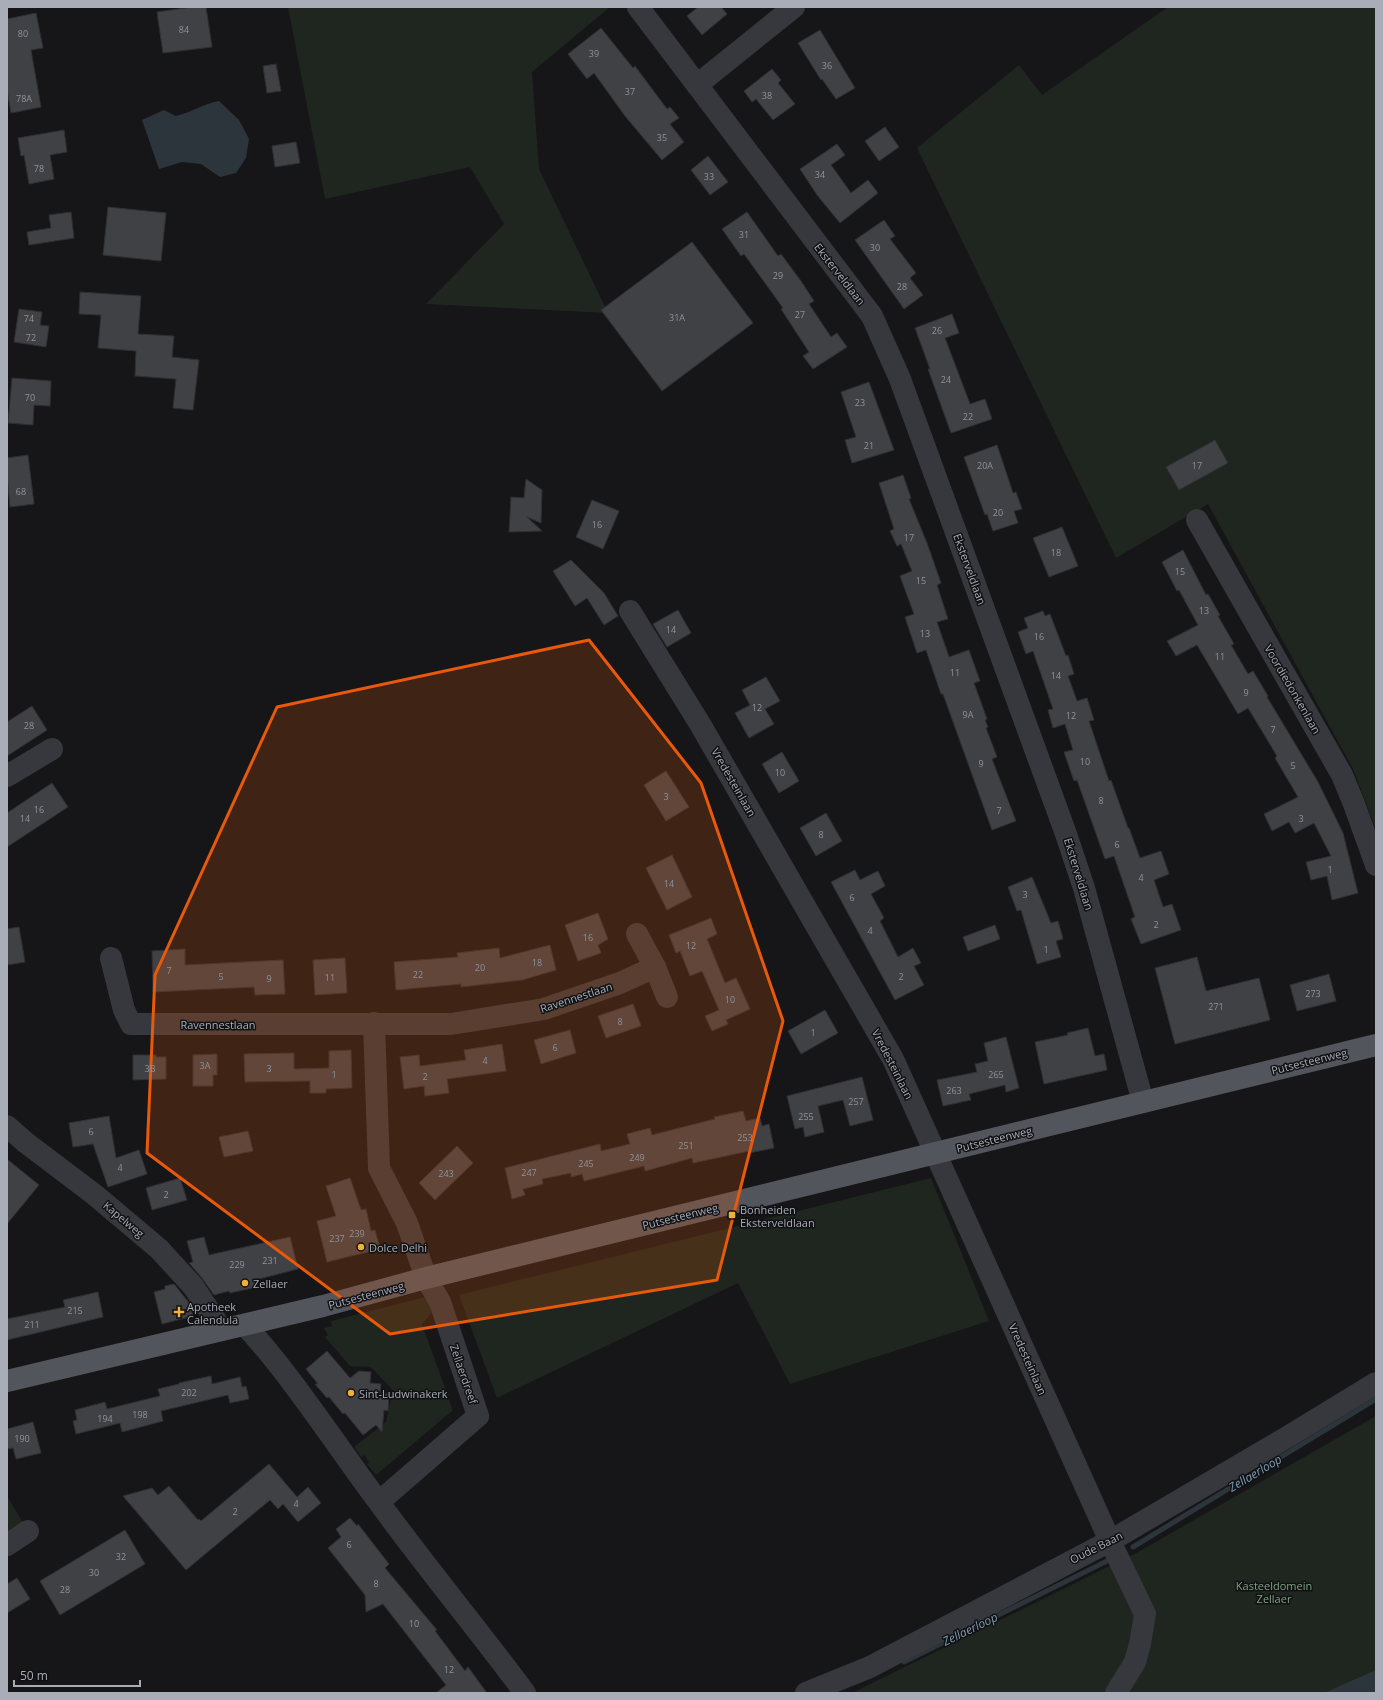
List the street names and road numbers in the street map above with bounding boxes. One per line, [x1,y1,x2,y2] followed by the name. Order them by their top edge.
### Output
[811,240,869,308] street label: Eksterveldlaan
[950,531,990,607] street label: Eksterveldlaan
[1261,642,1325,736] street label: Voordiedonkenlaan
[708,745,760,819] street label: Vredesteinlaan
[1061,836,1097,912] street label: Eksterveldlaan
[538,978,614,1016] street label: Ravennestlaan
[180,1017,256,1032] street label: Ravennestlaan
[869,1026,917,1102] street label: Vredesteinlaan
[1270,1044,1349,1078] street label: Putsesteenweg
[955,1122,1034,1156] street label: Putsesteenweg
[100,1197,148,1241] street label: Kapelweg
[641,1199,720,1233] street label: Putsesteenweg
[327,1278,405,1312] street label: Putsesteenweg
[1006,1321,1050,1397] street label: Vredesteinlaan
[447,1342,482,1407] street label: Zellaerdreef
[1067,1527,1125,1567] street label: Oude Baan

